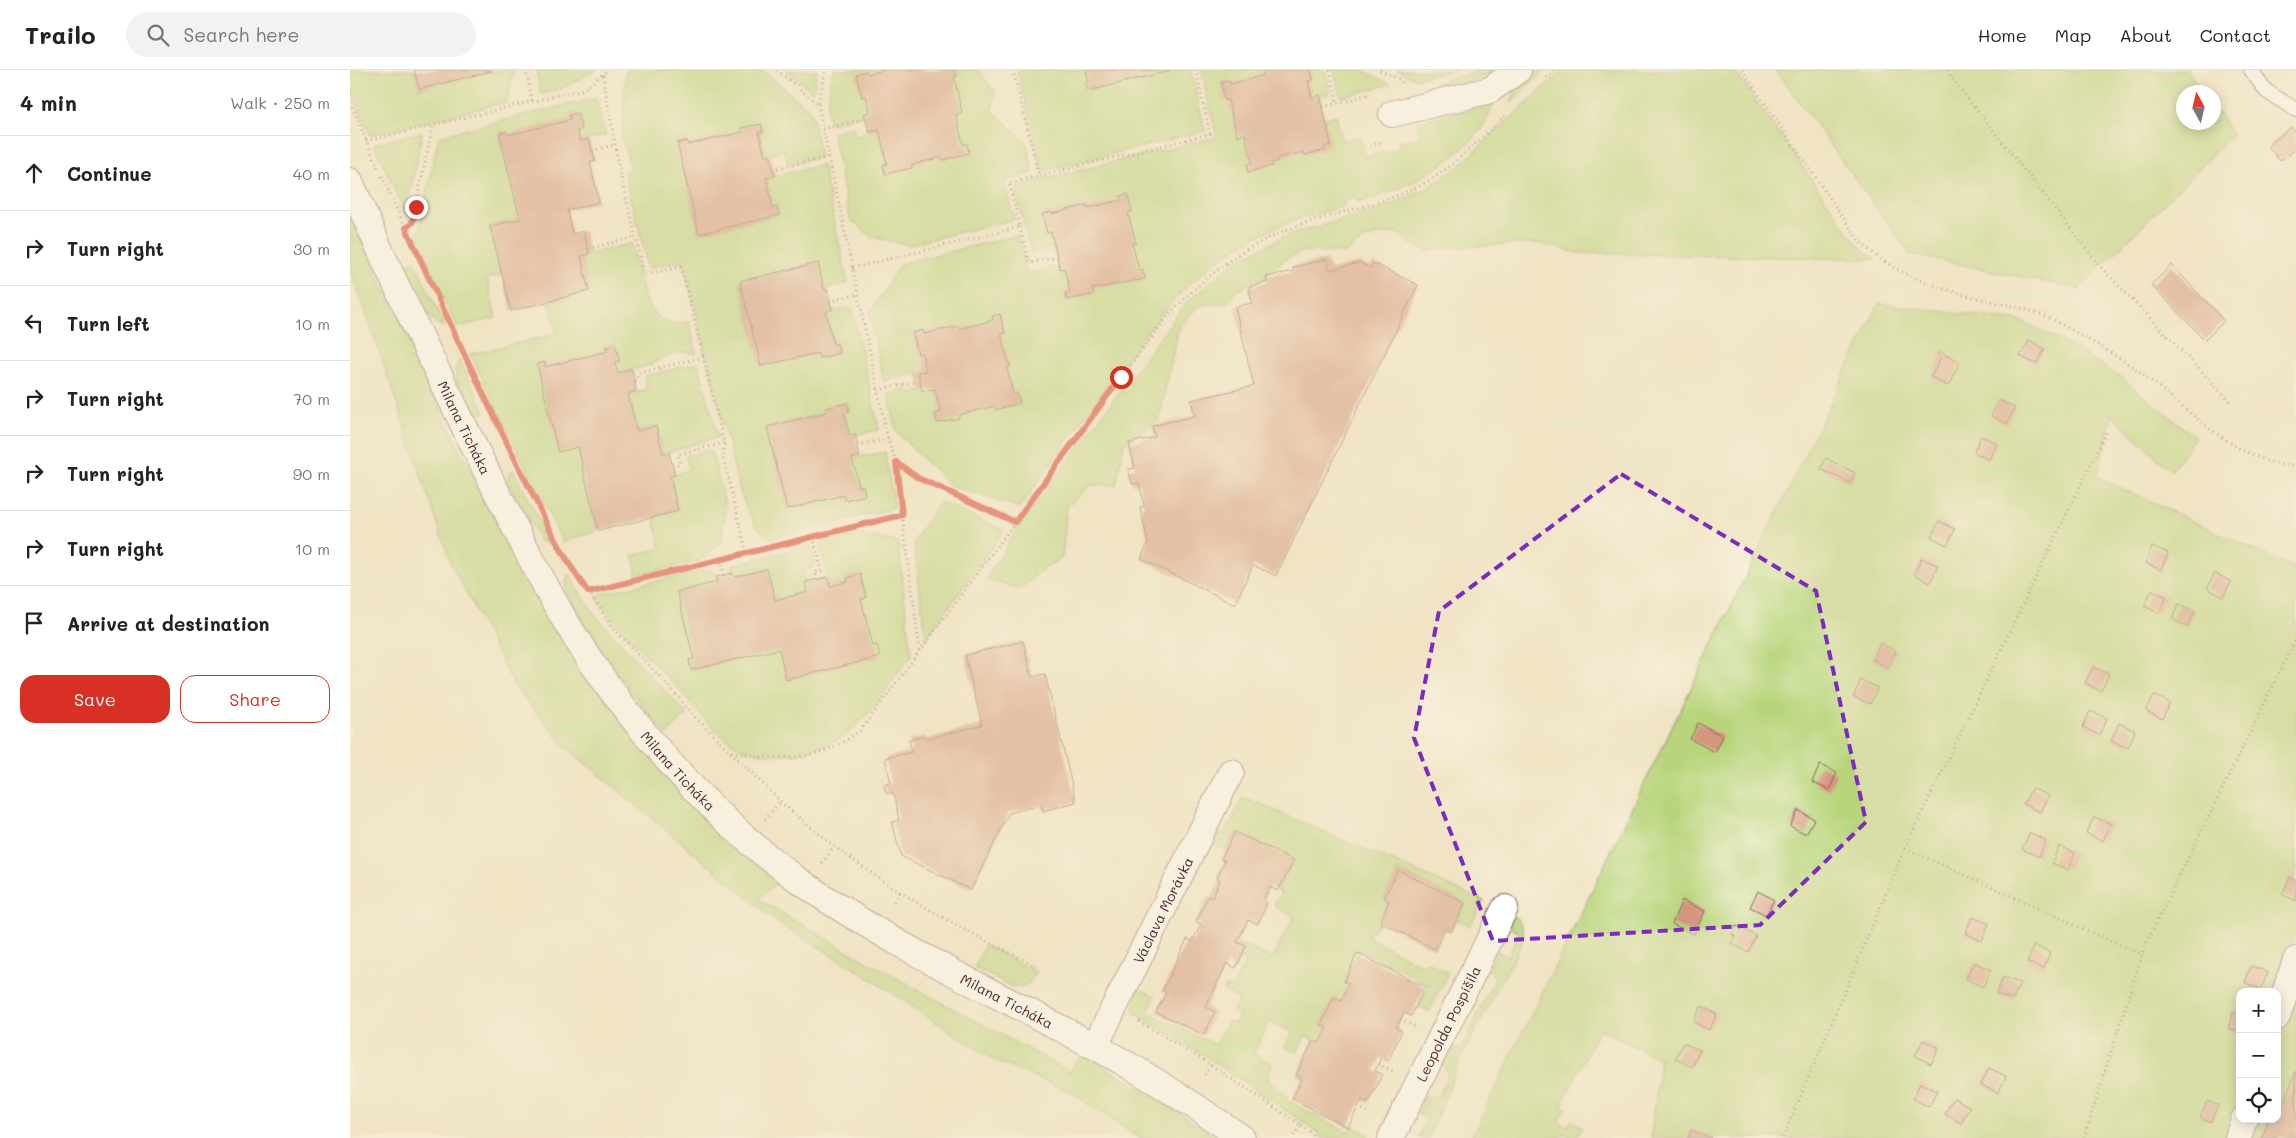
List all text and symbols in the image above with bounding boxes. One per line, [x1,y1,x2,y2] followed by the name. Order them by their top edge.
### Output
[126,12,476,57] search box
[25,19,96,50] text: Trailo
[144,21,172,49] icon: search
[184,22,299,47] text: Search here
[1978,23,2027,47] text: Home
[2055,23,2091,47] text: Map
[2119,23,2172,47] text: About
[2200,23,2271,47] text: Contact
[2176,85,2221,130] north arrow
[20,89,77,116] text: 4 min
[230,92,330,113] text: Walk · 250 m
[20,159,48,187] icon: ahead
[67,161,152,186] text: Continue
[293,163,330,184] text: 40 m
[405,196,428,219] route end
[20,234,48,262] icon: right
[67,236,164,261] text: Turn right
[293,238,330,259] text: 30 m
[20,309,48,337] icon: left
[67,311,150,336] text: Turn left
[295,313,330,334] text: 10 m
[1110,366,1133,389] route start
[434,378,496,477] street label: Milana Ticháka
[20,384,48,412] icon: right
[67,386,164,411] text: Turn right
[293,388,330,409] text: 70 m
[20,459,48,487] icon: right
[67,461,164,486] text: Turn right
[293,463,330,484] text: 90 m
[20,534,48,562] icon: right
[67,536,164,561] text: Turn right
[295,538,330,559] text: 10 m
[20,609,48,637] icon: arrive
[67,611,270,636] text: Arrive at destination
[20,675,170,723] button: Save
[180,675,330,723] button: Share
[637,727,720,815] street label: Milana Ticháka
[1128,853,1197,966] street label: Václava Morávka
[1411,962,1485,1084] street label: Leopolda Pospíšila
[957,969,1057,1032] street label: Milana Ticháka
[2236,988,2281,1123] map controls
[2236,988,2281,1033] button: +
[2236,1033,2281,1078] button: −
[2236,1078,2281,1123] button: locate

